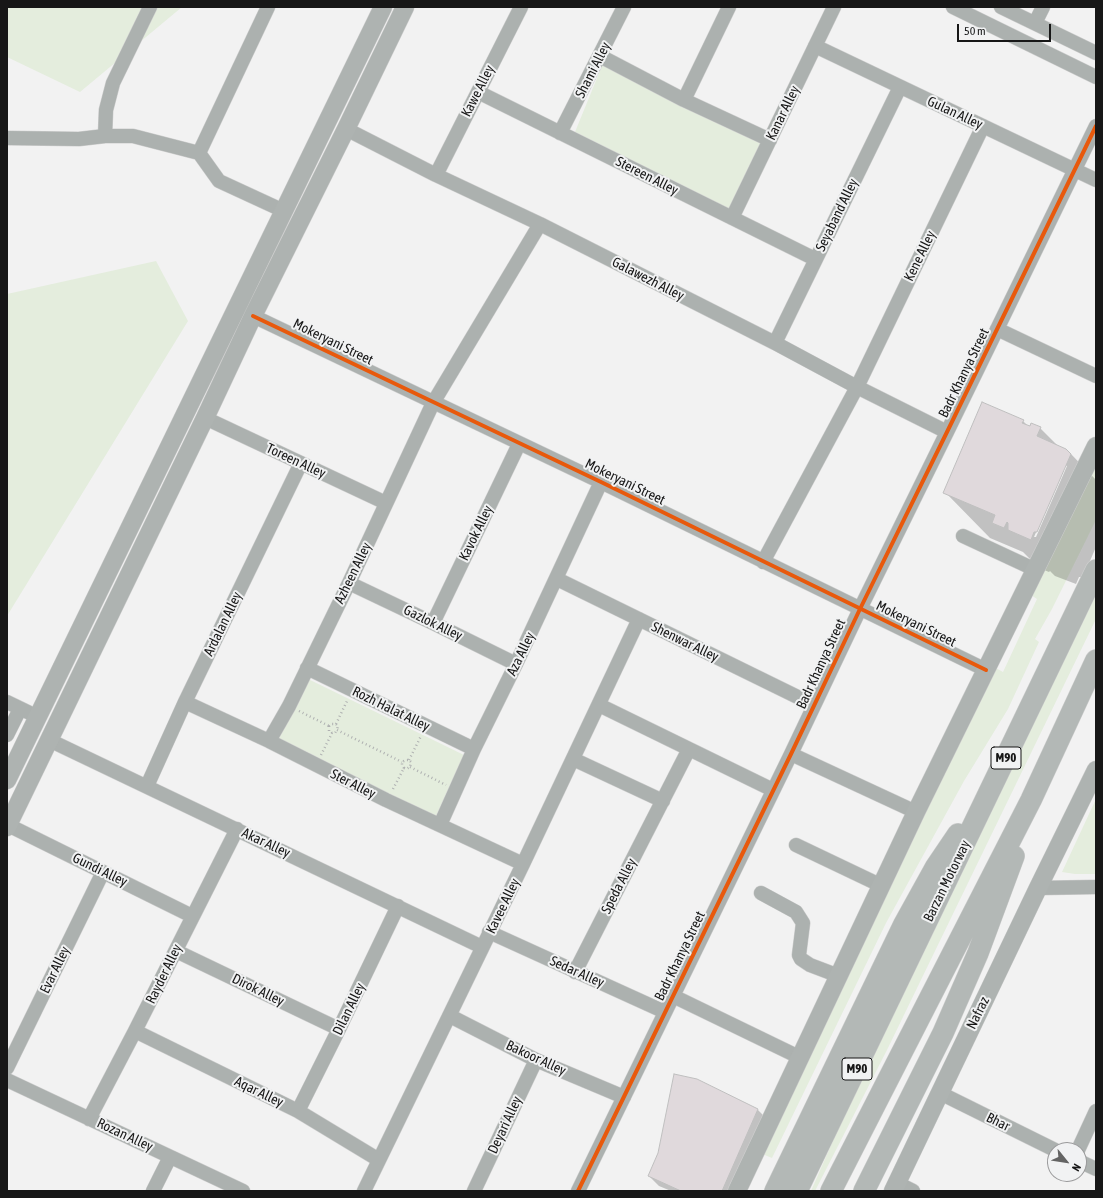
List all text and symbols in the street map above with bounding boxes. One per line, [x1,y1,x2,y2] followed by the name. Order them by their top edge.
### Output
[959,16,1053,42] scale bar
[964,24,986,38] text: 50 m
[572,39,614,101] street label: Shami Alley
[458,62,498,120] street label: Kawe Alley
[763,83,803,143] street label: Kanar Alley
[925,93,985,133] street label: Gulan Alley
[613,153,681,199] street label: Stereen Alley
[812,176,862,254] street label: Seyaband Alley
[901,228,939,284] street label: Kene Alley
[609,254,687,304] street label: Galawezh Alley
[290,315,376,369] street label: Mokeryani Street
[935,325,993,421] street label: Badr Khanya Street
[264,440,328,482] street label: Toreen Alley
[582,455,668,509] street label: Mokeryani Street
[455,503,497,563] street label: Kavok Alley
[331,540,375,606] street label: Azheen Alley
[200,589,246,659] street label: Ardalan Alley
[873,597,959,651] street label: Mokeryani Street
[401,602,465,644] street label: Gazlok Alley
[793,616,849,712] street label: Badr Khanya Street
[649,619,721,665] street label: Shenwar Alley
[503,629,539,679] street label: Aza Alley
[350,683,432,735] street label: Rozh Halat Alley
[991,747,1021,769] road number: M90
[328,766,378,802] street label: Ster Alley
[239,824,293,862] street label: Akar Alley
[920,838,974,924] street label: Barzan Motorway
[70,850,130,890] street label: Gundi Alley
[598,855,640,917] street label: Speda Alley
[482,876,524,936] street label: Kavee Alley
[651,908,709,1004] street label: Badr Khanya Street
[142,941,186,1007] street label: Rayder Alley
[36,944,74,996] street label: Evar Alley
[547,953,607,991] street label: Sedar Alley
[229,970,287,1010] street label: Dirok Alley
[329,980,369,1038] street label: Dilan Alley
[963,994,993,1032] street label: Nafraz
[503,1037,569,1079] street label: Bakoor Alley
[842,1058,872,1080] road number: M90
[232,1073,286,1111] street label: Aqar Alley
[484,1094,526,1156] street label: Deyari Alley
[984,1109,1012,1135] street label: Bhar
[94,1115,156,1155] street label: Rozan Alley
[1047,1142,1087,1182] north arrow
[1070,1162,1083,1173] text: N

